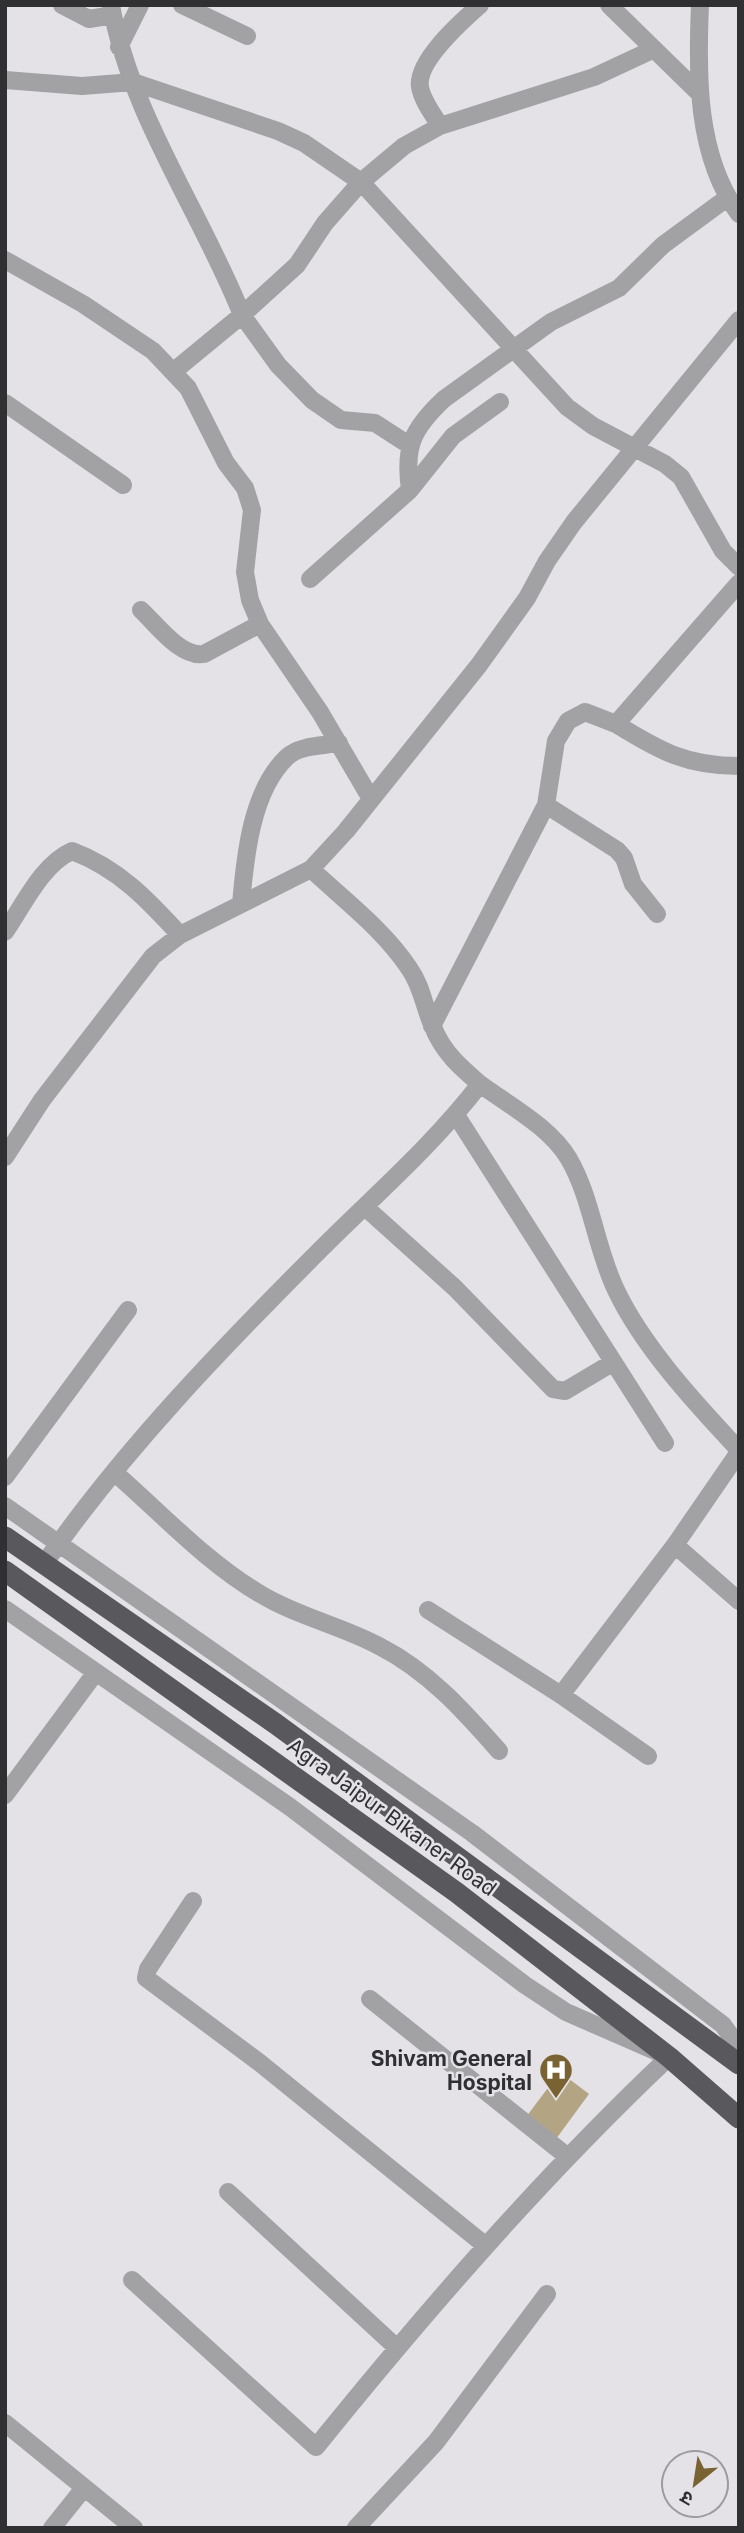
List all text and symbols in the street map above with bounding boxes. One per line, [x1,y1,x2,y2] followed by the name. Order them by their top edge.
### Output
[283,1733,501,1901] street label: Agra Jaipur Bikaner Road
[371,2046,532,2095] place label: Shivam General Hospital
[537,2051,575,2100] hospital icon: Shivam General Hospital
[660,2449,730,2519] north arrow
[675,2485,697,2511] text: उ

